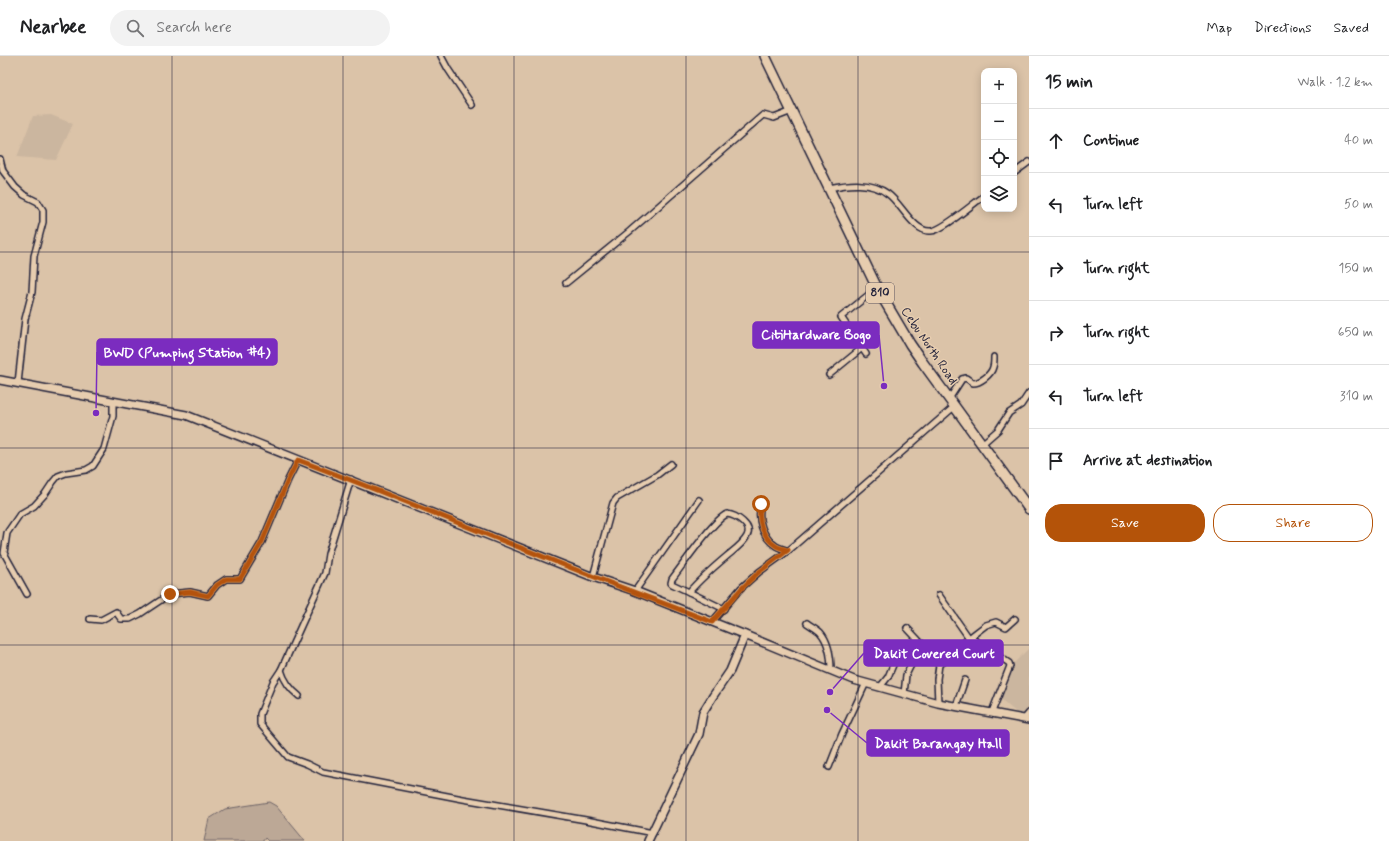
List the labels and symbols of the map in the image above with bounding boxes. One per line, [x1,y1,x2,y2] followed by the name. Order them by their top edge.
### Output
[866,283,894,303] road number: 810
[897,304,961,388] street label: Cebu North Road
[753,322,879,348] callout: CitiHardware Bogo
[761,326,871,345] text: CitiHardware Bogo
[97,339,277,365] callout: BWD (Pumping Station #4)
[104,344,270,365] text: BWD (Pumping Station #4)
[752,495,770,513] route start
[161,585,179,603] route end
[864,640,1003,666] callout: Dakit Covered Court
[873,645,995,663] text: Dakit Covered Court
[867,730,1009,756] callout: Dakit Barangay Hall
[874,735,1002,754] text: Dakit Barangay Hall

